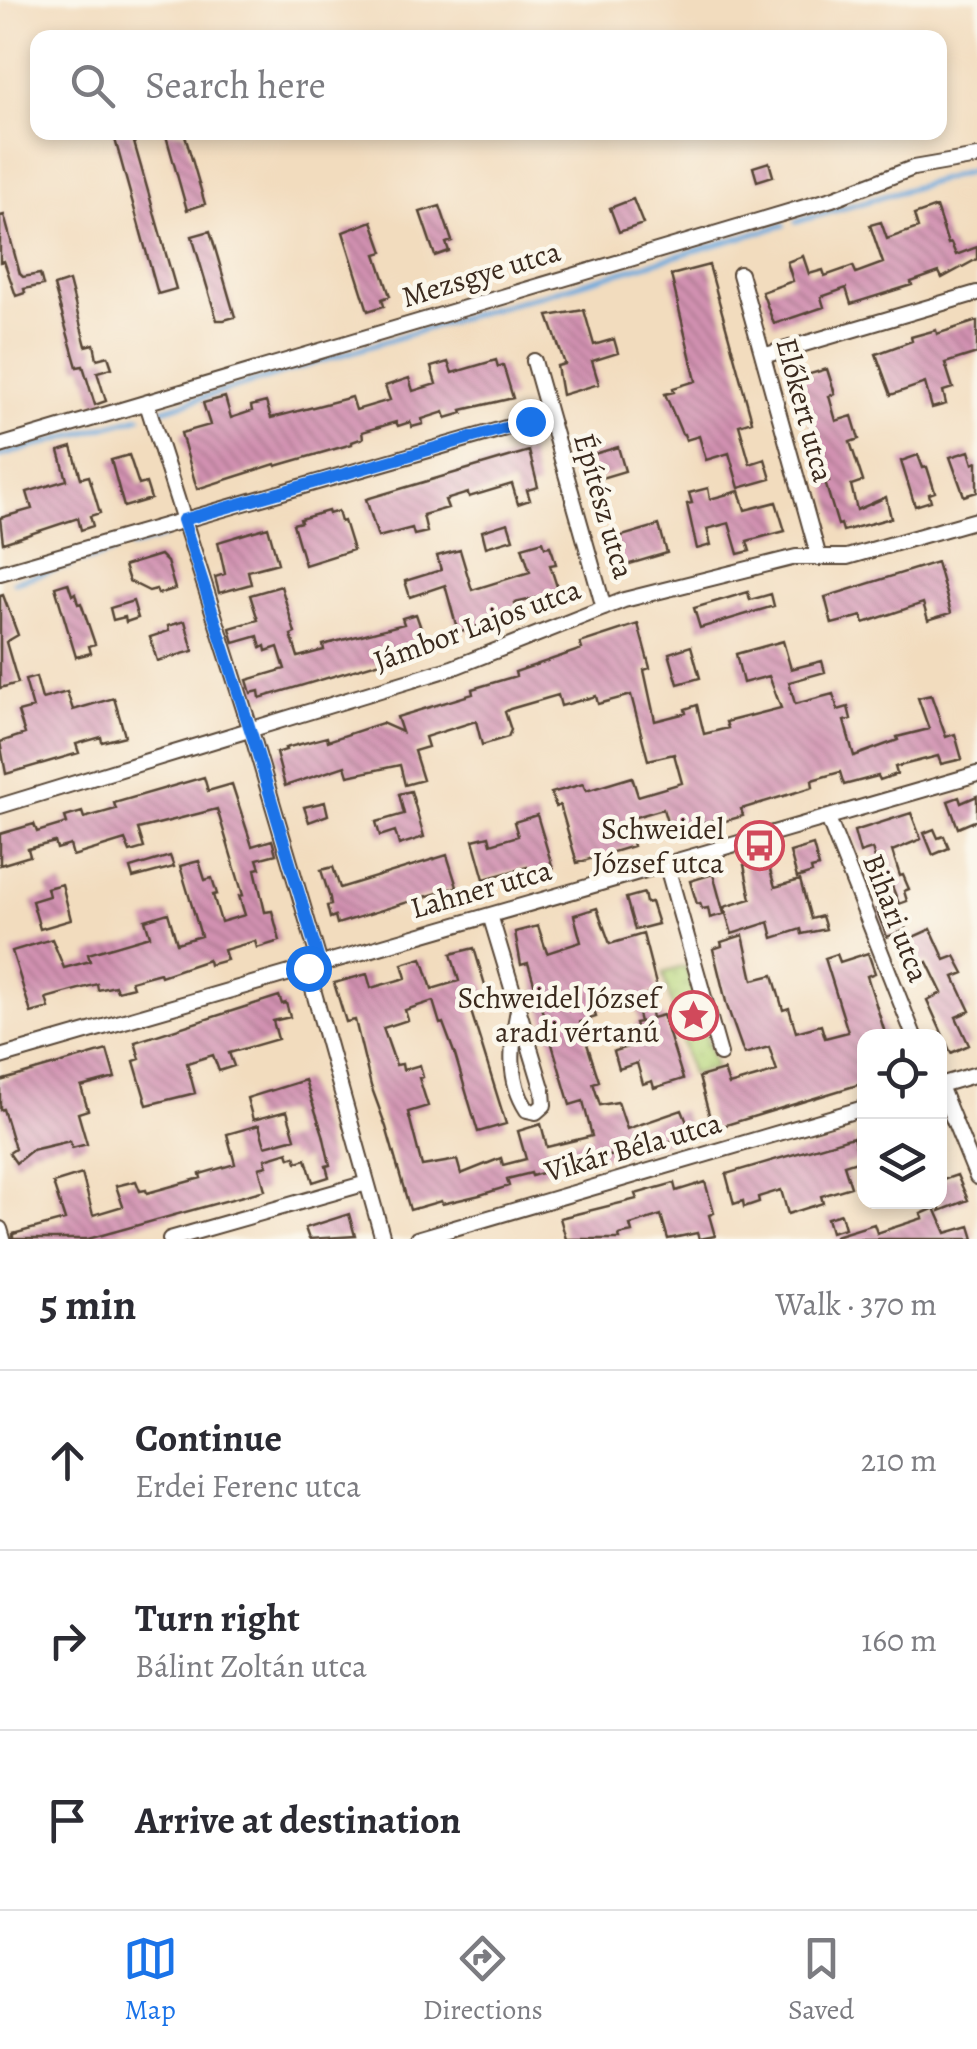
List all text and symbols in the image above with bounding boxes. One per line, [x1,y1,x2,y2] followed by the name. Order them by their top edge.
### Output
[30,30,947,140] search box
[65,58,120,113] icon: search
[145,59,326,111] text: Search here
[397,231,565,317] street label: Mezsgye utca
[767,334,843,486] street label: Előkert utca
[508,399,554,445] route end
[564,429,644,583] street label: Építész utca
[368,569,586,681] street label: Jámbor Lajos utca
[593,809,724,883] place label: Schweidel József utca
[733,820,785,872] bus stop icon: Schweidel József utca
[853,848,939,988] street label: Bihari utca
[406,850,556,928] street label: Lahner utca
[286,946,332,992] route start
[457,978,663,1052] place label: Schweidel József aradi vértanú
[668,989,720,1041] place icon: Schweidel József aradi vértanú
[857,1029,947,1209] map controls
[857,1029,947,1119] button: locate
[539,1103,726,1192] street label: Vikár Béla utca
[857,1119,947,1209] button: layers
[40,1276,136,1333] text: 5 min
[775,1282,937,1326] text: Walk · 370 m
[135,1412,282,1464] text: Continue
[40,1433,95,1488] icon: ahead
[861,1438,937,1482] text: 210 m
[135,1464,361,1508] text: Erdei Ferenc utca
[135,1592,300,1644] text: Turn right
[40,1613,95,1668] icon: right
[861,1618,937,1662] text: 160 m
[135,1644,367,1688] text: Bálint Zoltán utca
[40,1793,95,1848] icon: arrive
[135,1794,461,1846] text: Arrive at destination
[123,1931,178,2029] tab: Map
[423,1931,543,2029] tab: Directions
[788,1931,854,2029] tab: Saved

